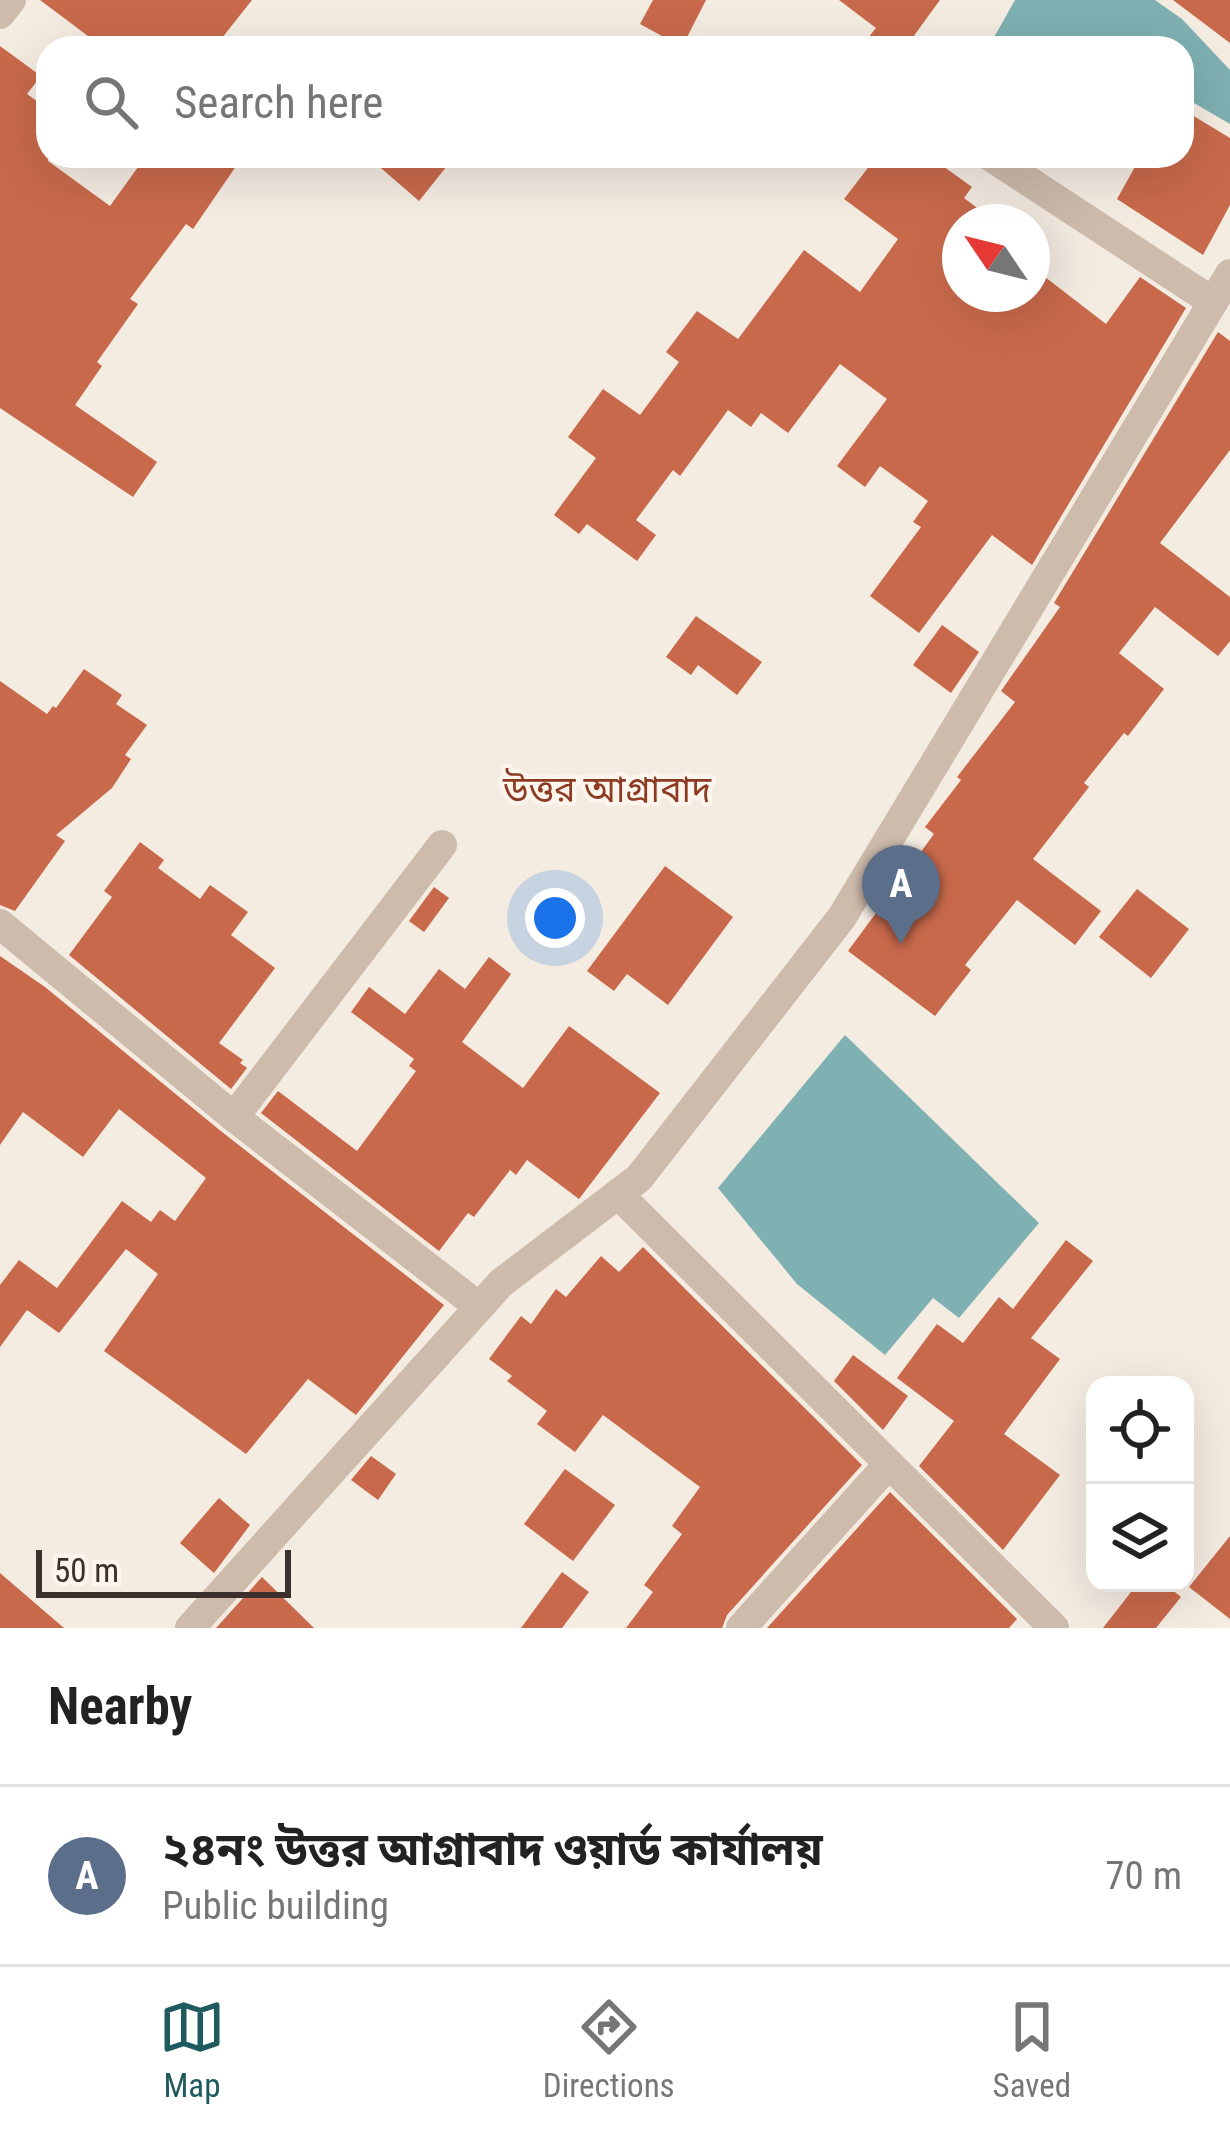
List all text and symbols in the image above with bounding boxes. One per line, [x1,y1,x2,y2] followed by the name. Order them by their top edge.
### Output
[36,36,1194,168] search box
[78,69,144,135] icon: search
[174,76,383,129] text: Search here
[942,204,1050,312] north arrow
[502,768,712,811] district label: উত্তর আগ্রাবাদ
[862,845,940,944] pin: A
[525,888,585,948] your location
[1086,1376,1194,1592] map controls
[1086,1376,1194,1484] button: locate
[1086,1484,1194,1592] button: layers
[36,1544,291,1597] scale bar
[54,1551,119,1590] text: 50 m
[48,1677,192,1736] text: Nearby
[162,1823,823,1876] text: ২৪নং উত্তর আগ্রাবাদ ওয়ার্ড কার্যালয়
[75,1853,99,1899] text: A
[1105,1853,1182,1899] text: 70 m
[162,1883,389,1929] text: Public building
[159,1994,225,2105] tab: Map
[543,1994,675,2105] tab: Directions
[993,1994,1071,2105] tab: Saved

